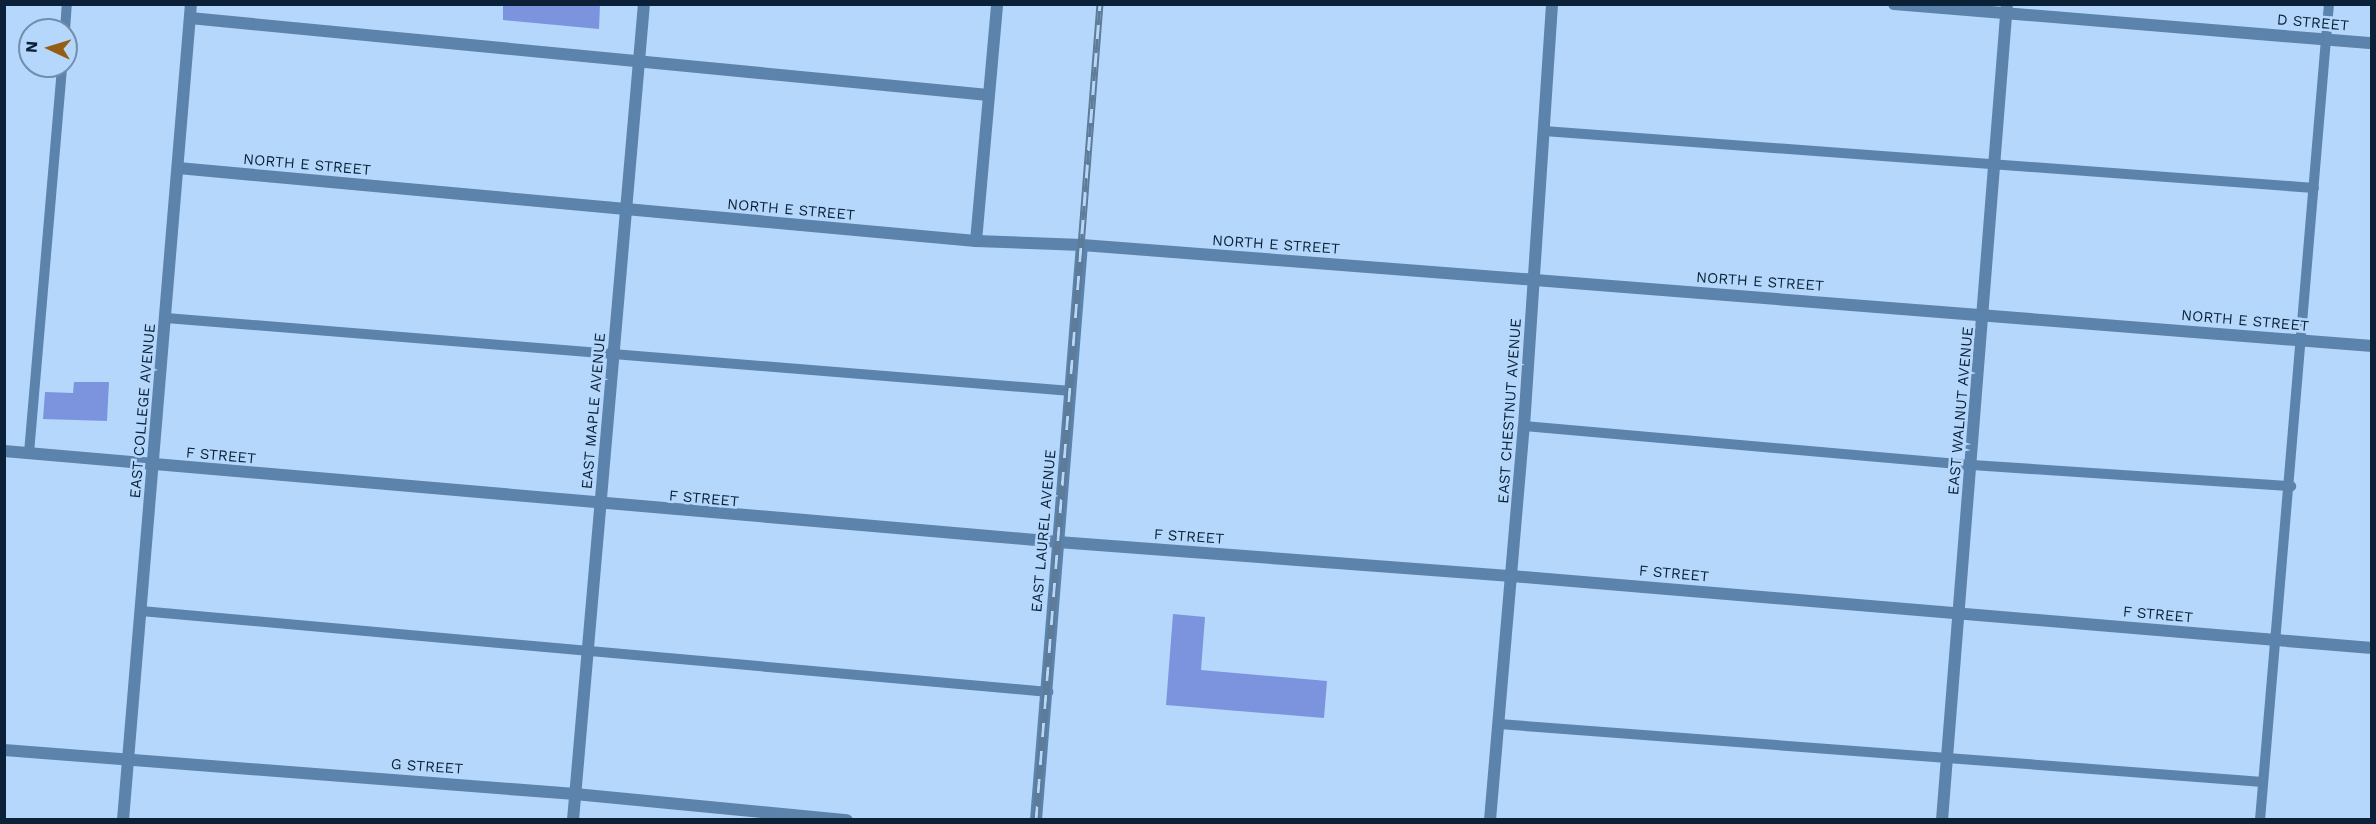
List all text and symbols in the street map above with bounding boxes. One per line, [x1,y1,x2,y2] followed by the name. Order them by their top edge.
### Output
[2276,11,2350,35] street label: D STREET
[18,18,78,78] north arrow
[22,40,41,53] text: N
[242,150,372,180] street label: NORTH E STREET
[726,195,856,225] street label: NORTH E STREET
[1211,232,1341,258] street label: NORTH E STREET
[1695,269,1825,295] street label: NORTH E STREET
[2180,306,2310,336] street label: NORTH E STREET
[1494,317,1526,505] street label: EAST CHESTNUT AVENUE
[126,322,160,500] street label: EAST COLLEGE AVENUE
[1945,325,1977,497] street label: EAST WALNUT AVENUE
[578,332,610,490] street label: EAST MAPLE AVENUE
[185,444,257,468] street label: F STREET
[1028,448,1060,614] street label: EAST LAUREL AVENUE
[668,487,740,511] street label: F STREET
[1153,526,1225,548] street label: F STREET
[1638,562,1710,586] street label: F STREET
[2122,603,2194,627] street label: F STREET
[390,755,464,779] street label: G STREET

